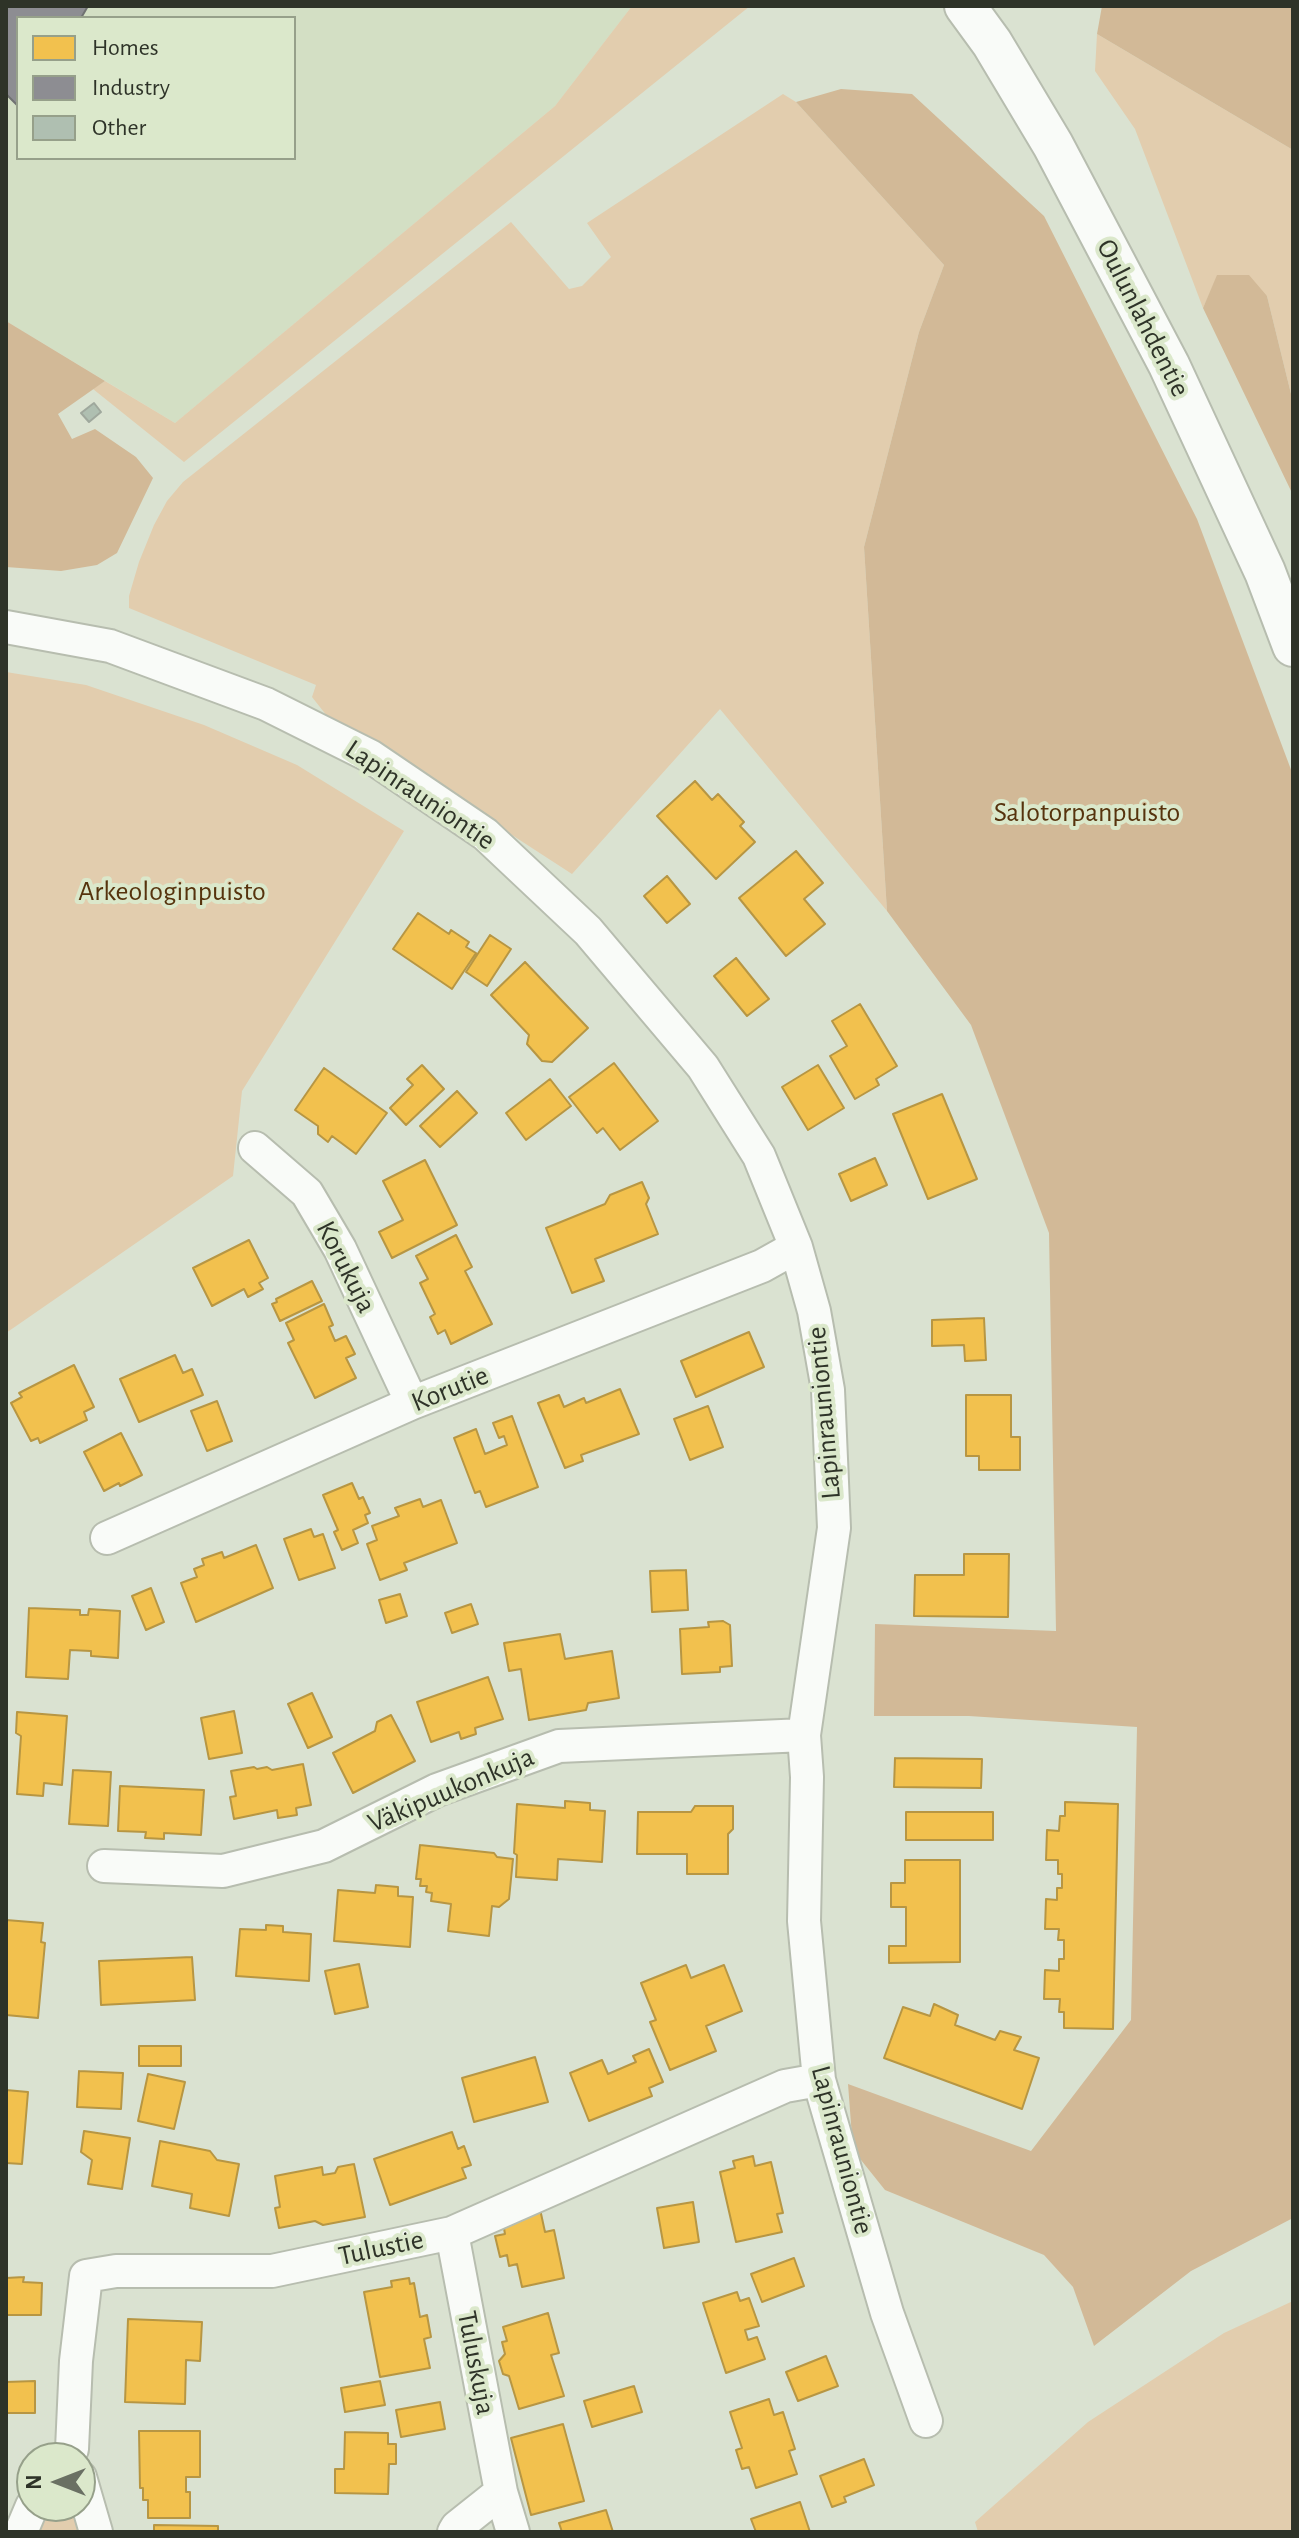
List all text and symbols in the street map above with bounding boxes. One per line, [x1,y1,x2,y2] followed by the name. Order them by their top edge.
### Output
[16,16,296,160] legend
[92,36,159,60] text: Homes
[92,76,170,100] text: Industry
[92,116,146,140] text: Other
[1089,234,1197,402] street label: Oulunlahdentie
[339,733,501,857] street label: Lapinrauniontie
[994,796,1180,830] park label: Salotorpanpuisto
[78,875,266,909] park label: Arkeologinpuisto
[309,1215,383,1319] street label: Korukuja
[800,1325,848,1501] street label: Lapinrauniontie
[407,1358,493,1420] street label: Korutie
[363,1740,539,1840] street label: Väkipuukonkuja
[803,2062,881,2238] street label: Lapinrauniontie
[335,2223,427,2273] street label: Tulustie
[450,2308,502,2418] street label: Tuluskuja
[16,2442,96,2522] north arrow
[23,2474,45,2490] text: N

